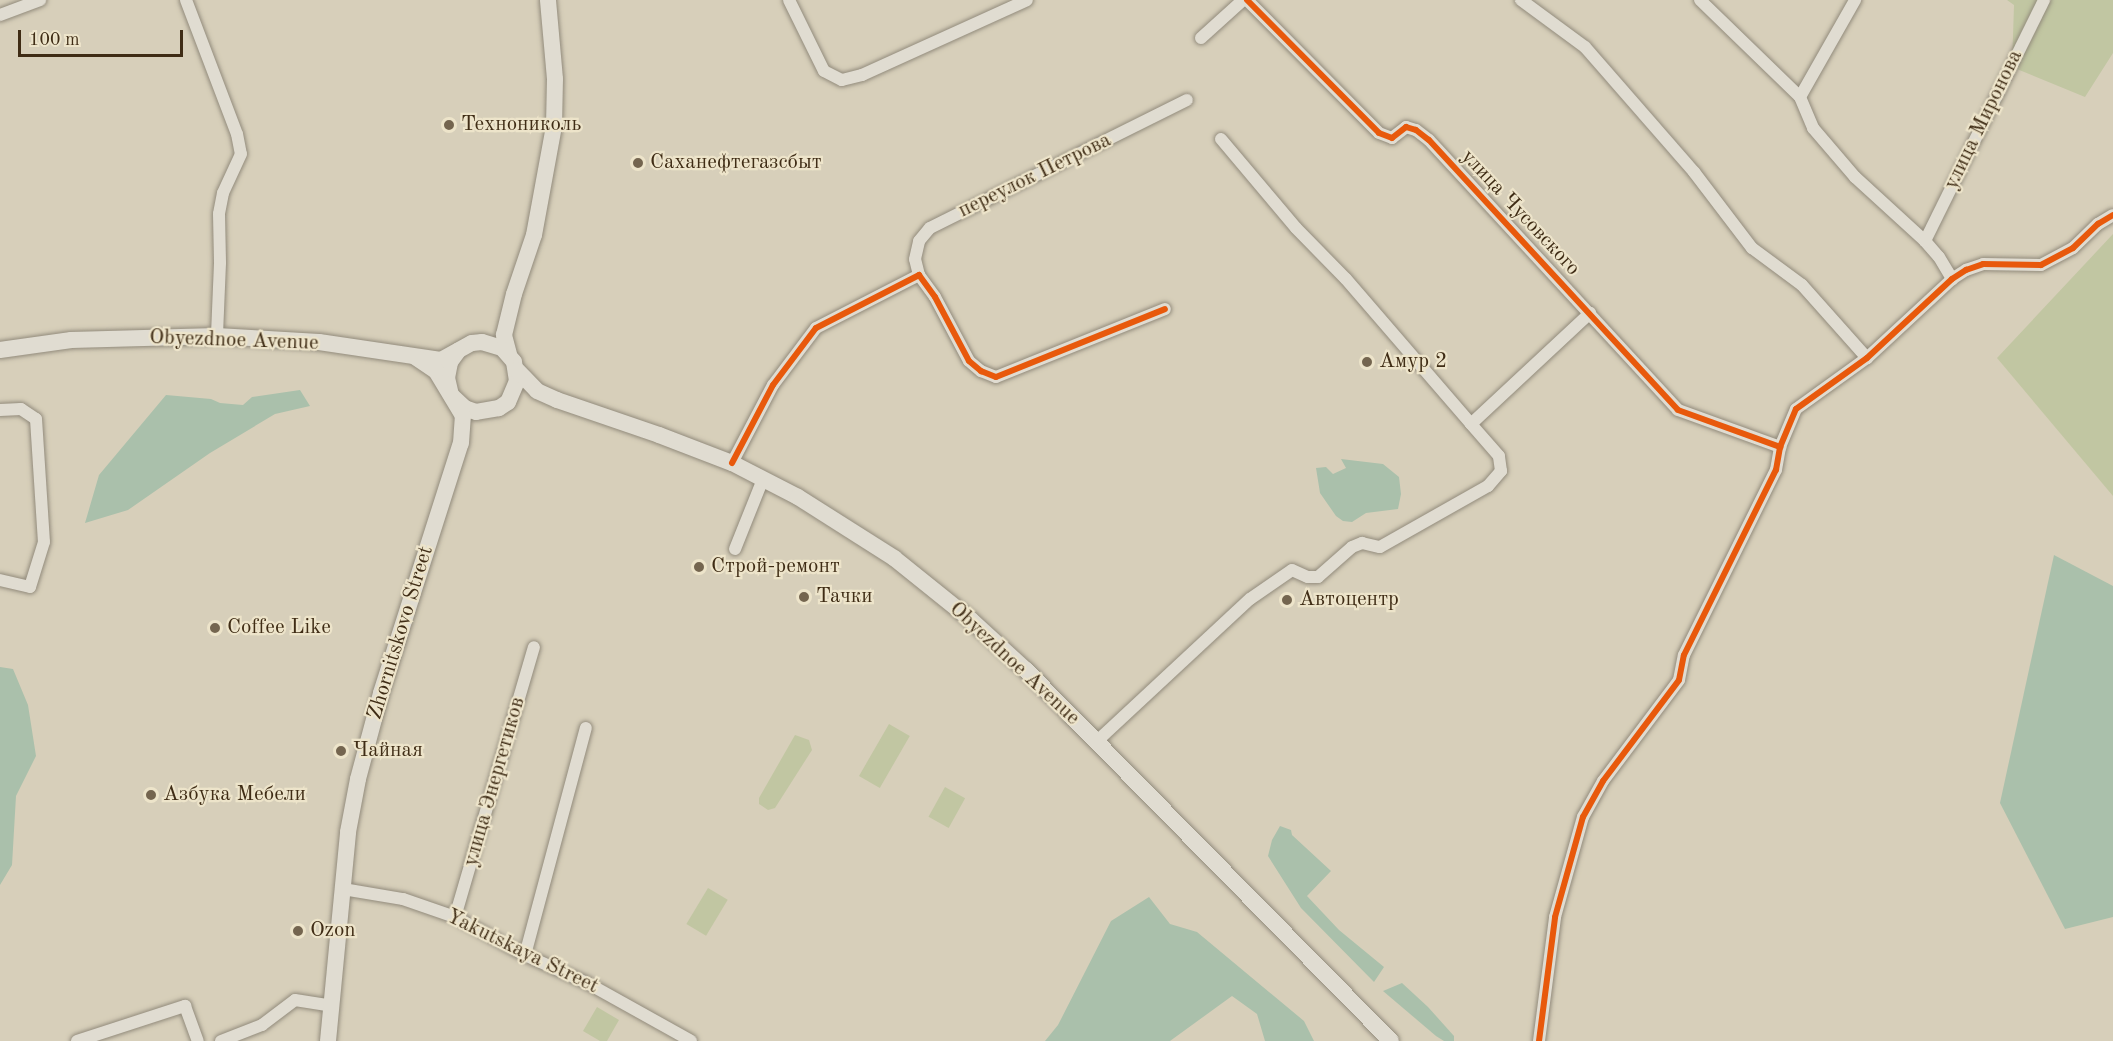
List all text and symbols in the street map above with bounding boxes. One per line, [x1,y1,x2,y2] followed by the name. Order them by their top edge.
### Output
[21,18,186,56] scale bar
[29,31,80,49] text: 100 m
[1939,46,2029,194] street label: улица Миронова
[461,112,581,138] place label: Технониколь
[442,118,456,132] marker: Технониколь
[954,128,1116,224] street label: переулок Петрова
[1455,145,1585,281] street label: улица Чусовского
[650,150,822,176] place label: Саханефтегазсбыт
[631,156,645,170] marker: Саханефтегазсбыт
[149,325,319,357] street label: Obyezdnoe Avenue
[1379,349,1447,375] place label: Амур 2
[1360,355,1374,369] marker: Амур 2
[363,543,439,723] street label: Zhornitskovo Street
[711,554,840,580] place label: Строй-ремонт
[692,560,706,574] marker: Строй-ремонт
[816,584,873,610] place label: Тачки
[1299,587,1399,613] place label: Автоцентр
[797,590,811,604] marker: Тачки
[1280,593,1294,607] marker: Автоцентр
[943,597,1085,731] street label: Obyezdnoe Avenue
[227,615,331,641] place label: Coffee Like
[208,621,222,635] marker: Coffee Like
[459,694,531,870] street label: улица Энергетиков
[353,738,423,764] place label: Чайная
[334,744,348,758] marker: Чайная
[163,782,306,808] place label: Азбука Мебели
[144,788,158,802] marker: Азбука Мебели
[442,904,602,1000] street label: Yakutskaya Street
[310,918,356,944] place label: Ozon
[291,924,305,938] marker: Ozon

